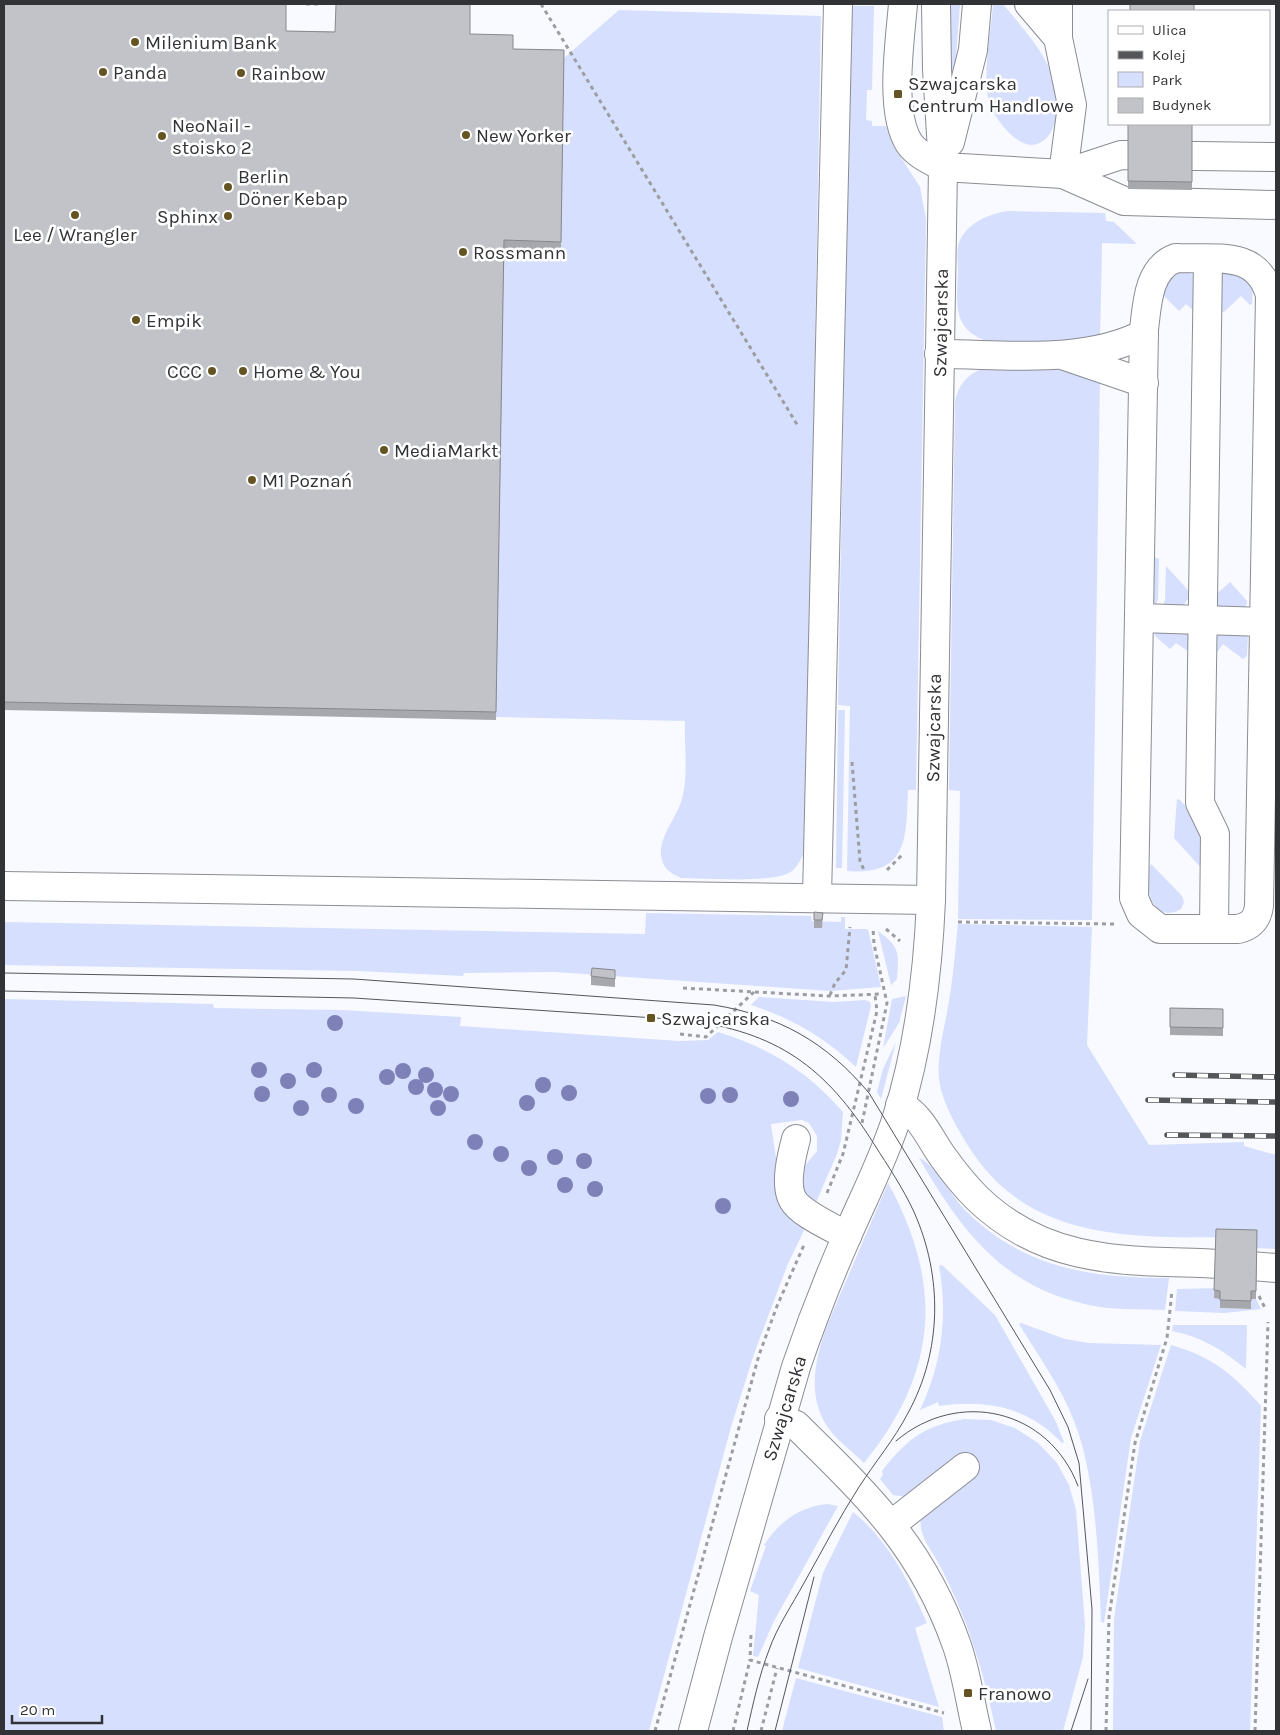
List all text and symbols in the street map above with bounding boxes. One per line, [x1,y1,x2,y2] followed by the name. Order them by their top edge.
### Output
[1108,10,1270,125] legend
[1152,21,1186,39] text: Ulica
[145,32,277,54] place label: Milenium Bank
[129,36,141,48] marker: Milenium Bank
[1152,46,1186,64] text: Kolej
[113,62,167,84] place label: Panda
[251,63,326,85] place label: Rainbow
[97,66,109,78] marker: Panda
[235,67,247,79] marker: Rainbow
[1152,71,1182,89] text: Park
[908,73,1074,117] place label: Szwajcarska Centrum Handlowe
[892,88,904,100] marker: Szwajcarska Centrum Handlowe
[1152,96,1211,114] text: Budynek
[172,115,252,159] place label: NeoNail - stoisko 2
[476,125,571,147] place label: New Yorker
[460,129,472,141] marker: New Yorker
[156,130,168,142] marker: NeoNail - stoisko 2
[238,166,348,210] place label: Berlin Döner Kebap
[222,181,234,193] marker: Berlin Döner Kebap
[157,206,218,228] place label: Sphinx
[69,209,81,221] marker: Lee / Wrangler
[222,210,234,222] marker: Sphinx
[13,224,137,246] place label: Lee / Wrangler
[473,242,566,264] place label: Rossmann
[457,246,469,258] marker: Rossmann
[929,268,953,378] street label: Szwajcarska
[146,310,202,332] place label: Empik
[130,314,142,326] marker: Empik
[167,361,202,383] place label: CCC
[253,361,361,383] place label: Home & You
[206,365,218,377] marker: CCC
[237,365,249,377] marker: Home & You
[394,440,499,462] place label: MediaMarkt
[378,444,390,456] marker: MediaMarkt
[262,470,352,492] place label: M1 Poznań
[246,474,258,486] marker: M1 Poznań
[922,673,946,783] street label: Szwajcarska
[661,1008,770,1030] place label: Szwajcarska
[645,1012,657,1024] marker: Szwajcarska
[759,1353,811,1464] street label: Szwajcarska
[978,1683,1051,1705] place label: Franowo
[962,1687,974,1699] marker: Franowo
[12,1692,102,1724] scale bar
[20,1701,55,1719] text: 20 m

